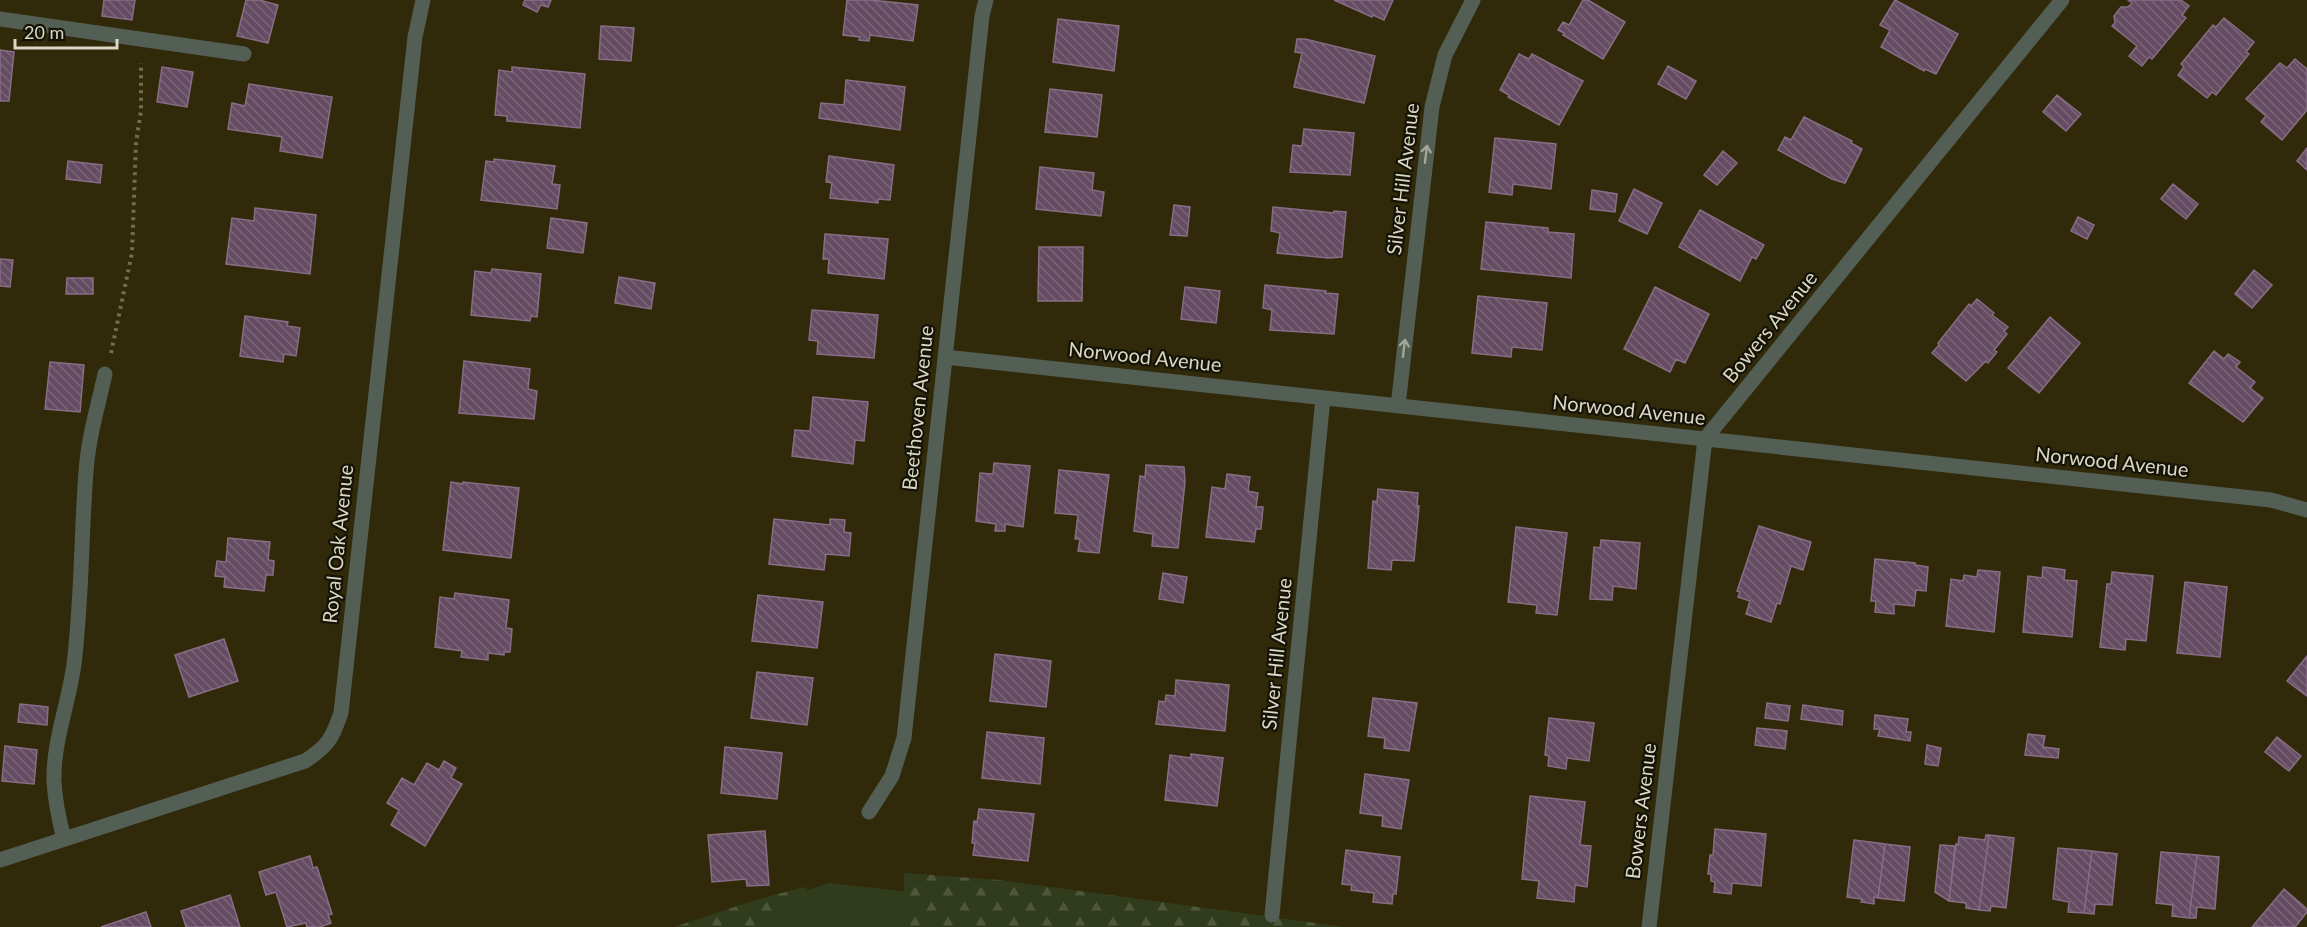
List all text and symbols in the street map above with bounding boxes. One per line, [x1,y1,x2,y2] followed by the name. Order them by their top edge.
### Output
[15,12,117,50] scale bar
[24,21,64,43] text: 20 m
[1381,102,1423,256] street label: Silver Hill Avenue
[1421,145,1432,164] one-way arrow
[1717,266,1822,387] street label: Bowers Avenue
[896,324,938,492] street label: Beethoven Avenue
[1067,336,1223,376] street label: Norwood Avenue
[1399,338,1410,358] one-way arrow
[1551,389,1707,429] street label: Norwood Avenue
[2034,441,2190,481] street label: Norwood Avenue
[317,463,357,624] street label: Royal Oak Avenue
[1256,577,1296,731] street label: Silver Hill Avenue
[1620,742,1660,880] street label: Bowers Avenue

